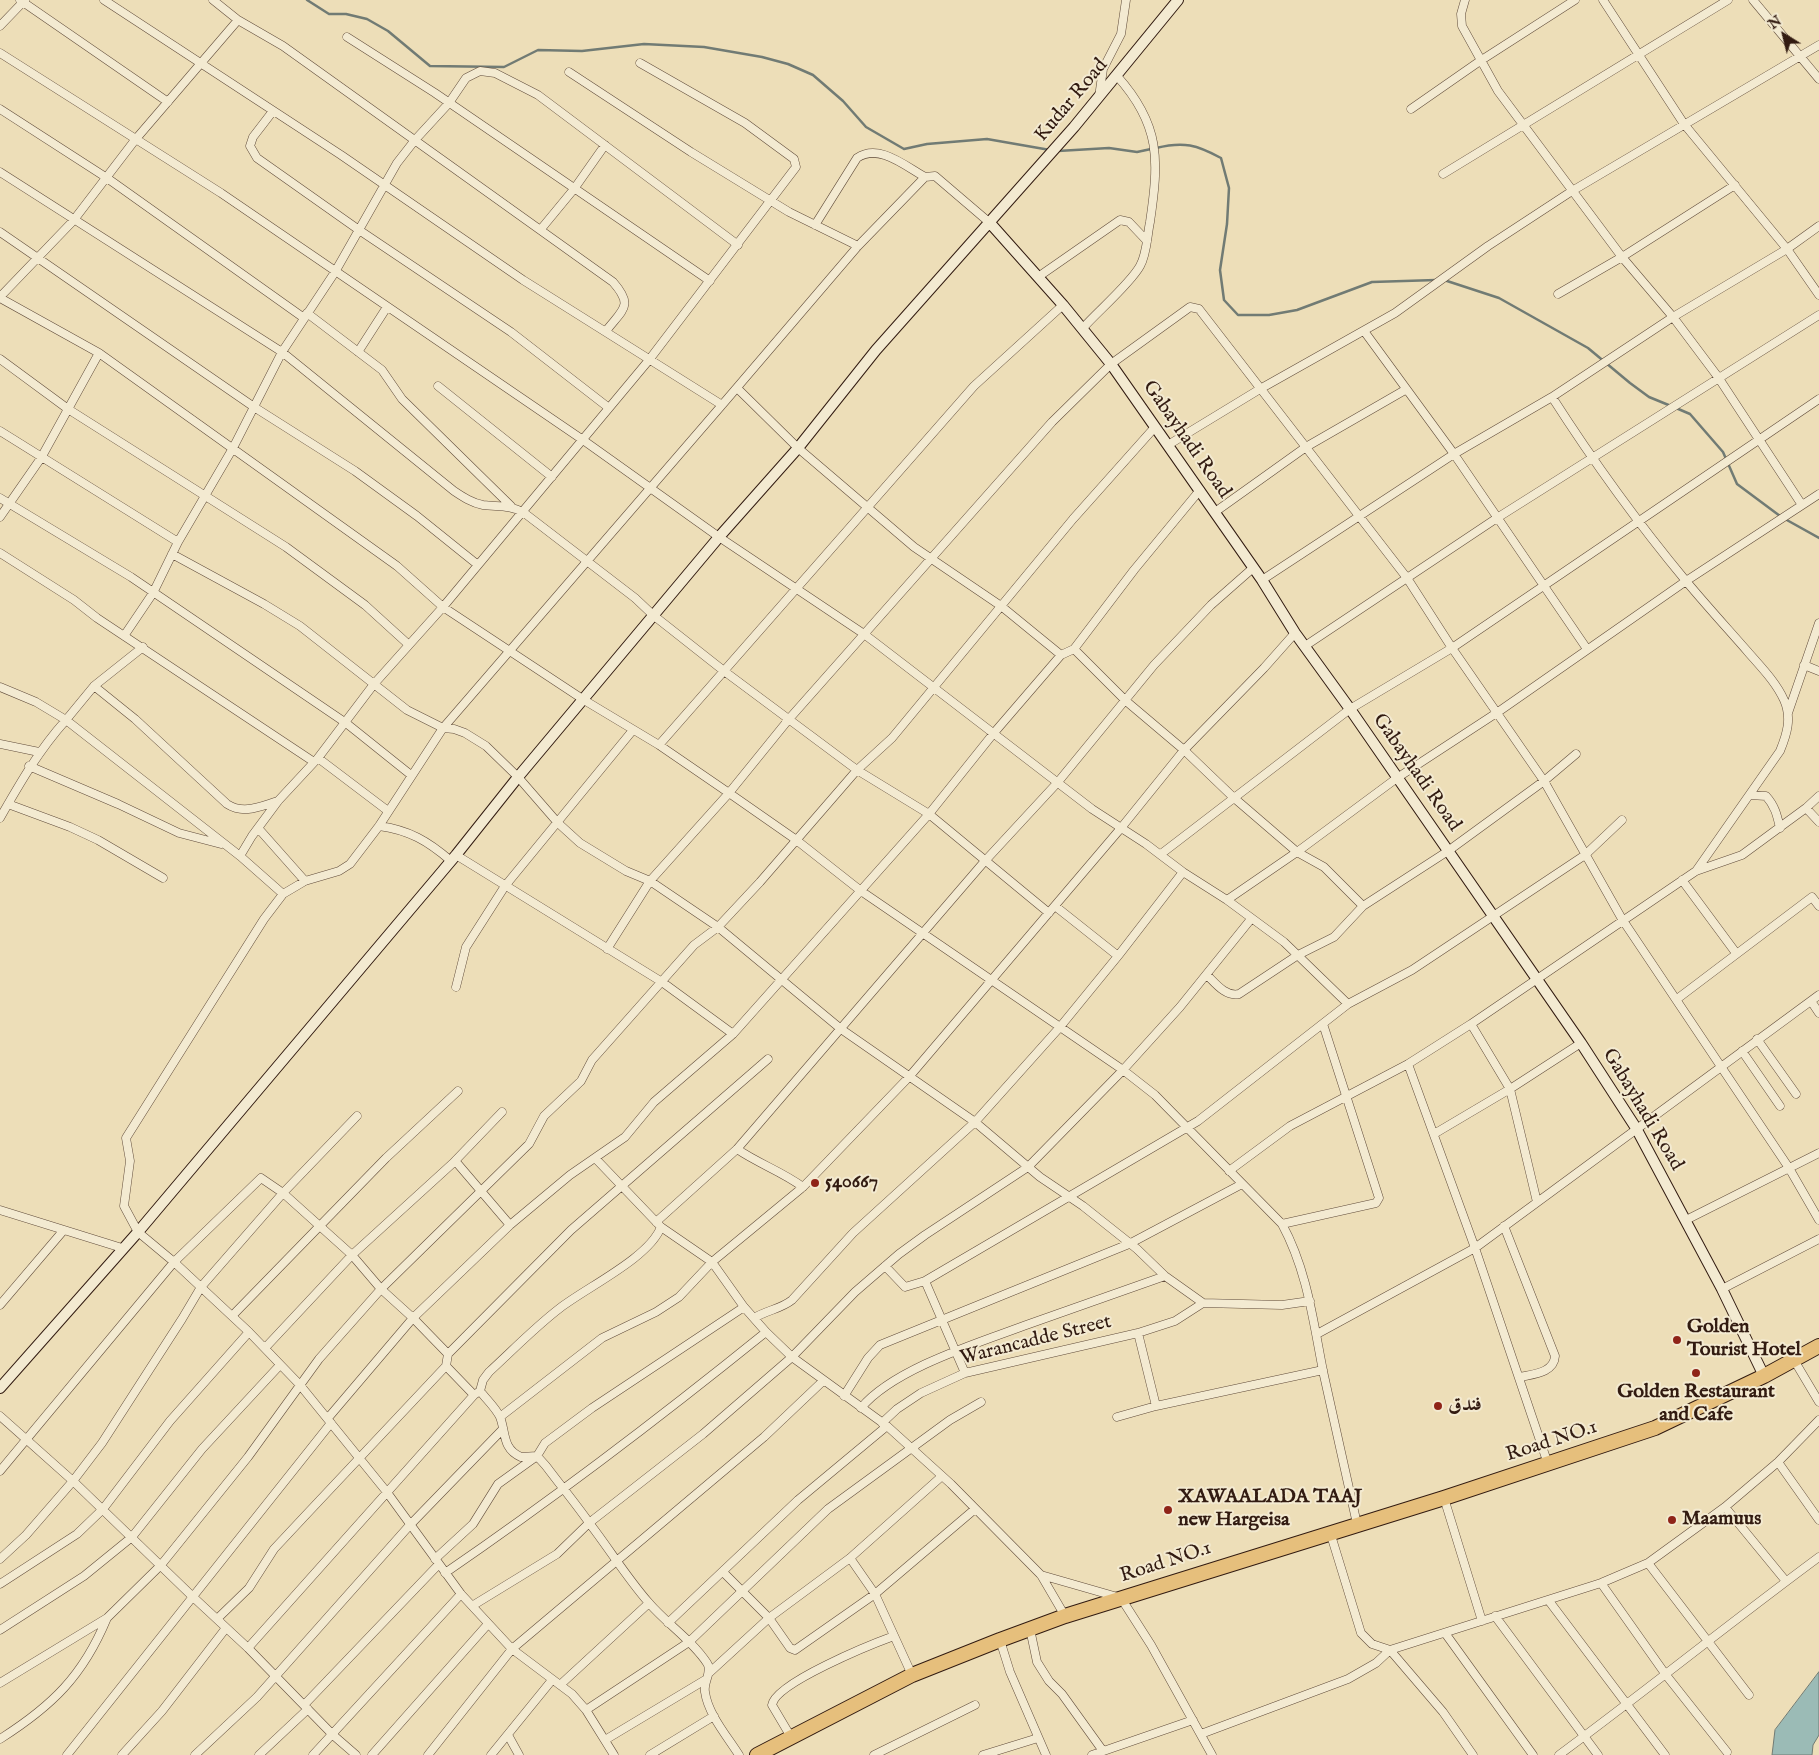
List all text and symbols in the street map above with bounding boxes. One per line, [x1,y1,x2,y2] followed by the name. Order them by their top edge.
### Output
[1759,10,1809,60] north arrow
[1765,12,1785,34] text: N
[1030,55,1114,147] street label: Kudar Road
[1137,377,1235,503] street label: Gabayhadi Road
[1367,710,1465,836] street label: Gabayhadi Road
[1596,1045,1688,1175] street label: Gabayhadi Road
[825,1171,878,1195] place label: 540667
[809,1177,821,1189] marker: 540667
[958,1311,1114,1371] street label: Warancadde Street
[1687,1316,1801,1363] place label: Golden Tourist Hotel
[1671,1334,1683,1346] marker: Golden Tourist Hotel
[1690,1367,1702,1379] marker: Golden Restaurant and Cafe
[1617,1381,1775,1428] place label: Golden Restaurant and Cafe
[1448,1394,1482,1418] place label: فندق
[1432,1400,1444,1412] marker: فندق
[1503,1416,1601,1468] street label: Road NO.1
[1178,1486,1362,1533] place label: XAWAALADA TAAJ new Hargeisa
[1162,1504,1174,1516] marker: XAWAALADA TAAJ new Hargeisa
[1682,1508,1761,1532] place label: Maamuus
[1666,1514,1678,1526] marker: Maamuus
[1117,1537,1215,1589] street label: Road NO.1

